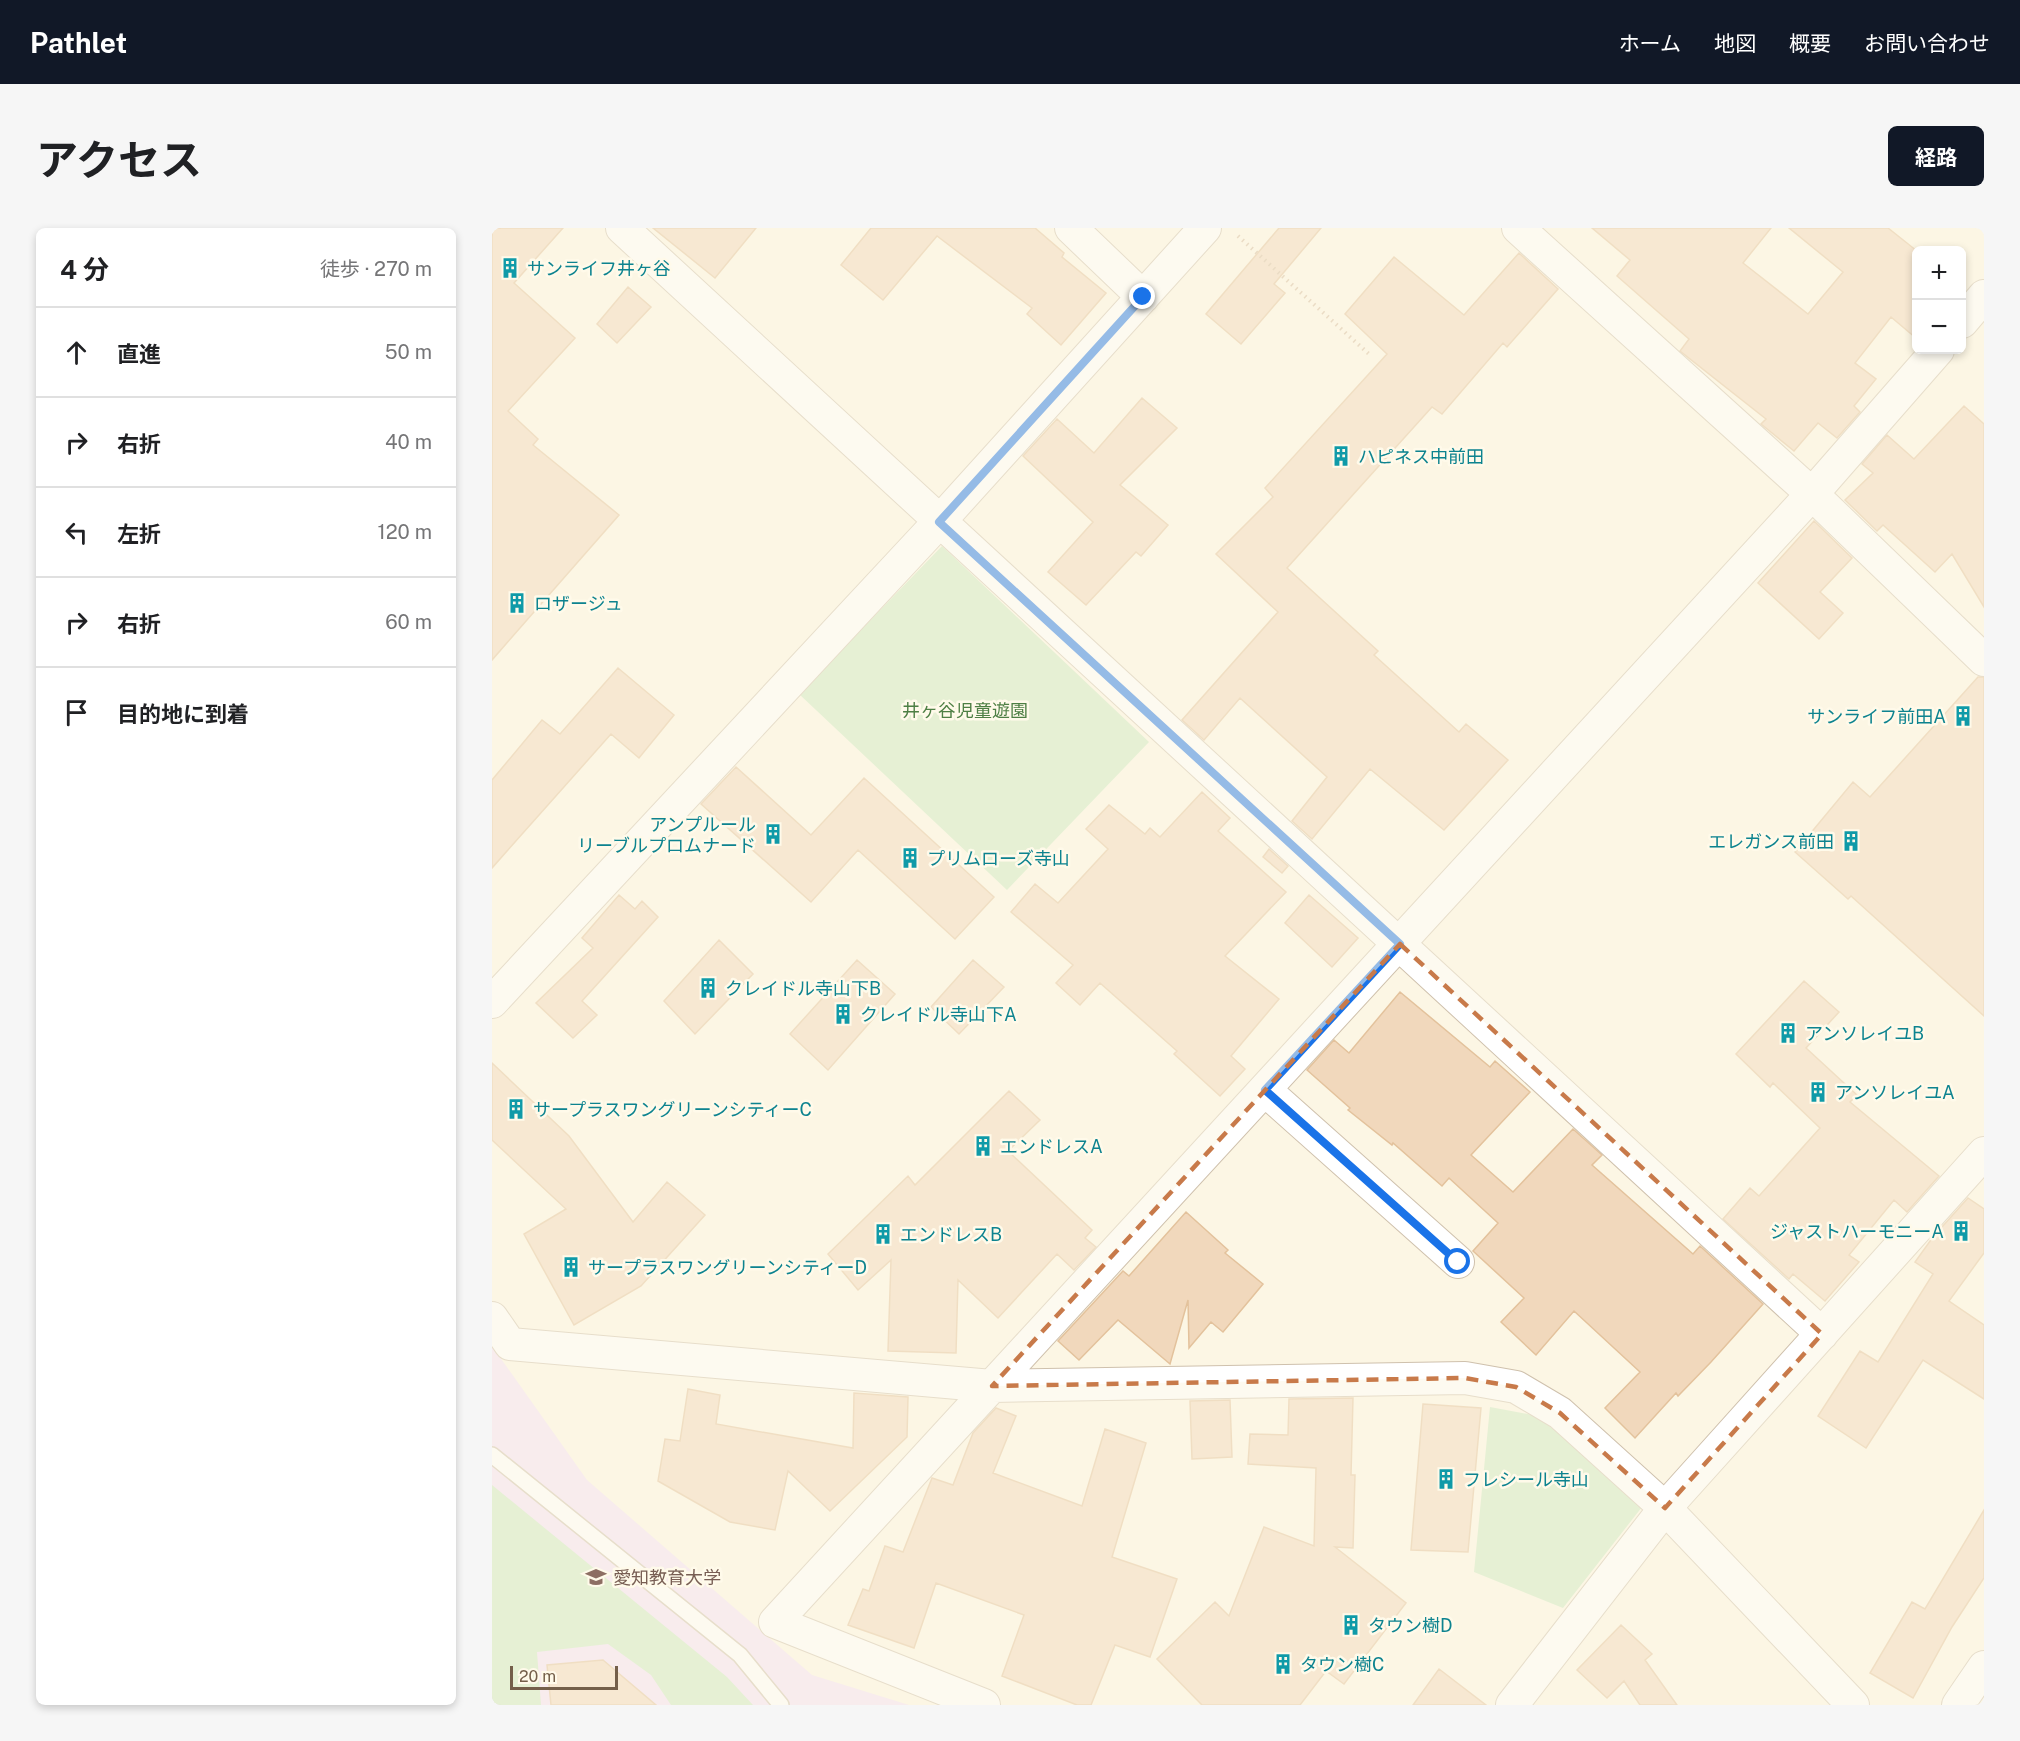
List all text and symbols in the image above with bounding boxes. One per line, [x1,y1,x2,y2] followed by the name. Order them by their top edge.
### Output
[30,26,127,59] text: Pathlet
[1619,31,1681,56] text: ホーム
[1714,31,1756,56] text: 地図
[1789,31,1831,56] text: 概要
[1864,31,1990,56] text: お問い合わせ
[1888,126,1984,186] button: 経路
[36,135,202,184] text: アクセス
[1912,246,1966,354] map controls
[1912,246,1966,300] button: +
[60,254,109,285] text: 4 分
[498,256,522,280] building icon: サンライフ井ヶ谷
[320,257,432,281] text: 徒歩 · 270 m
[527,258,671,279] place label: サンライフ井ヶ谷
[1129,283,1155,309] route end
[1912,300,1966,354] button: −
[60,336,93,369] icon: ahead
[385,340,432,364] text: 50 m
[117,341,161,367] text: 直進
[60,426,93,459] icon: right
[385,430,432,454] text: 40 m
[117,431,161,457] text: 右折
[1329,444,1353,468] building icon: ハピネス中前田
[1358,446,1484,467] place label: ハピネス中前田
[60,516,93,549] icon: left
[378,520,432,544] text: 120 m
[117,521,161,547] text: 左折
[505,591,529,615] building icon: ロザージュ
[534,593,622,614] place label: ロザージュ
[60,606,93,639] icon: right
[385,610,432,634] text: 60 m
[117,611,161,637] text: 右折
[60,696,93,729] icon: arrive
[902,700,1028,721] park label: 井ヶ谷児童遊園
[117,701,249,727] text: 目的地に到着
[1951,704,1975,728] building icon: サンライフ前田A
[1807,706,1946,727] place label: サンライフ前田A
[577,814,756,856] place label: アンプルール リーブルプロムナード
[761,822,785,846] building icon: アンプルール リーブルプロムナード
[1839,829,1863,853] building icon: エレガンス前田
[1708,831,1834,852] place label: エレガンス前田
[898,846,922,870] building icon: プリムローズ寺山
[927,848,1070,869] place label: プリムローズ寺山
[696,976,720,1000] building icon: クレイドル寺山下B
[725,978,881,999] place label: クレイドル寺山下B
[831,1002,855,1026] building icon: クレイドル寺山下A
[860,1004,1017,1025] place label: クレイドル寺山下A
[1776,1021,1800,1045] building icon: アンソレイユB
[1805,1023,1924,1044] place label: アンソレイユB
[1806,1080,1830,1104] building icon: アンソレイユA
[1835,1082,1955,1103] place label: アンソレイユA
[504,1097,528,1121] building icon: サープラスワングリーンシティーC
[533,1099,812,1120] place label: サープラスワングリーンシティーC
[971,1134,995,1158] building icon: エンドレスA
[1000,1136,1103,1157] place label: エンドレスA
[1949,1219,1973,1243] building icon: ジャストハーモニーA
[1770,1221,1944,1242] place label: ジャストハーモニーA
[871,1222,895,1246] building icon: エンドレスB
[900,1224,1002,1245] place label: エンドレスB
[1444,1248,1470,1274] route start
[559,1255,583,1279] building icon: サープラスワングリーンシティーD
[588,1257,867,1278] place label: サープラスワングリーンシティーD
[1434,1467,1458,1491] building icon: フレシール寺山
[1463,1469,1589,1490] place label: フレシール寺山
[584,1565,608,1589] school or university icon: 愛知教育大学
[613,1567,721,1588] place label: 愛知教育大学
[1339,1613,1363,1637] building icon: タウン樹D
[1368,1615,1452,1636] place label: タウン樹D
[1271,1652,1295,1676] building icon: タウン樹C
[1300,1654,1384,1675] place label: タウン樹C
[510,1663,618,1690] scale bar
[519,1667,556,1686] text: 20 m

